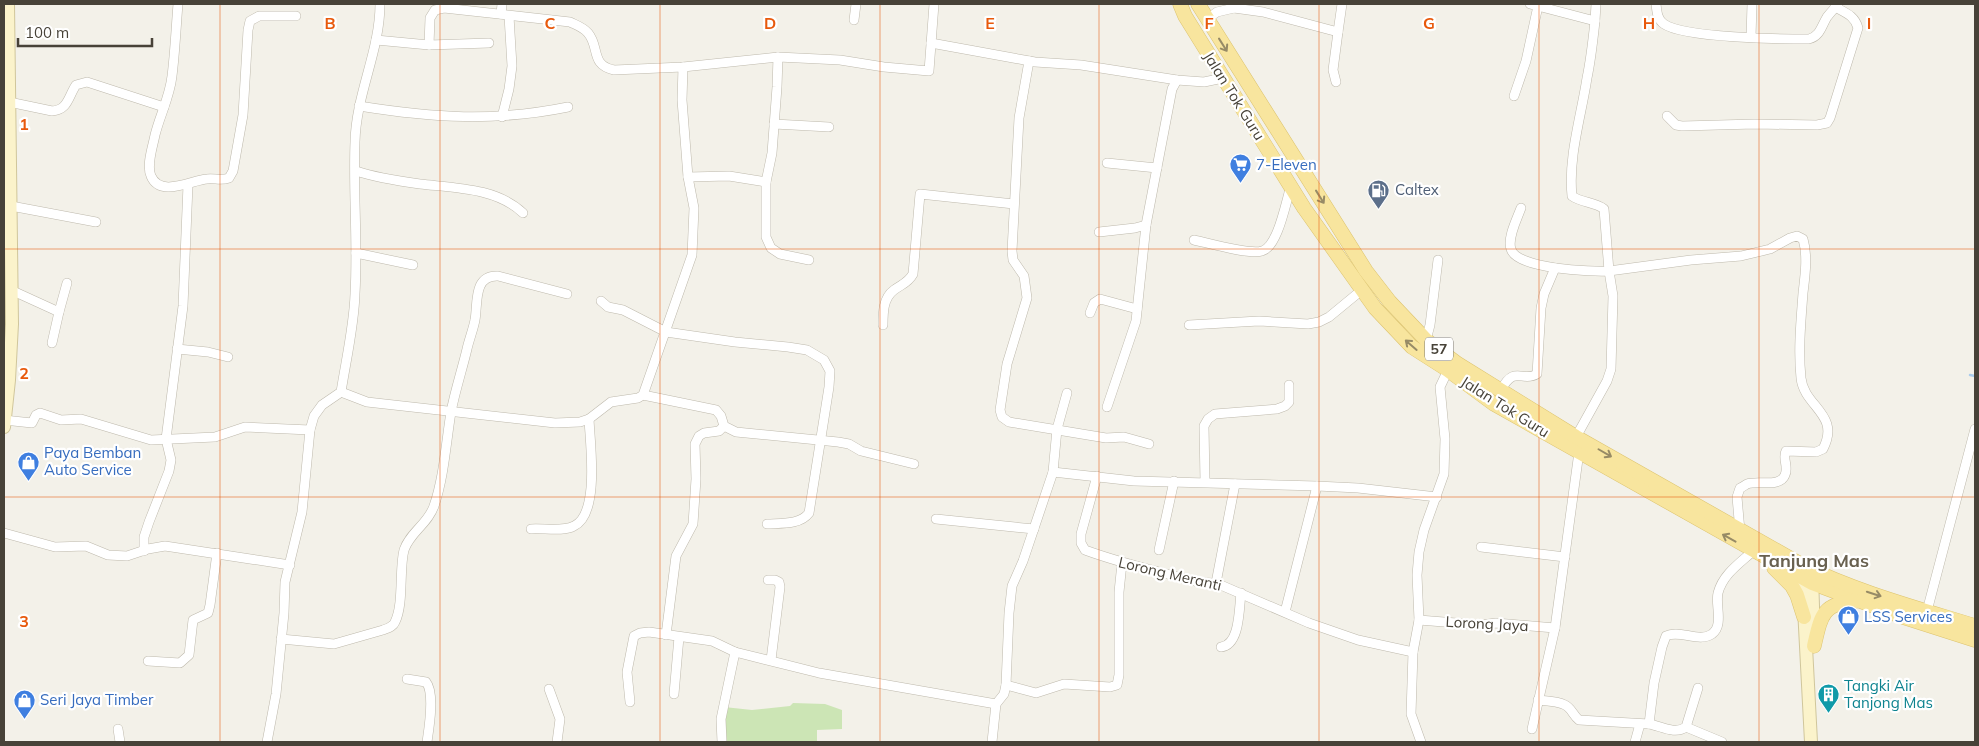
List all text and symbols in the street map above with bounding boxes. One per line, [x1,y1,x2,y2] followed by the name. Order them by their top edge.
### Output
[324,13,336,33] text: B
[545,13,556,33] text: C
[764,13,776,33] text: D
[985,13,995,33] text: E
[1204,13,1214,33] text: F
[1423,13,1435,33] text: G
[1643,13,1655,33] text: H
[1867,13,1871,33] text: I
[18,15,151,47] scale bar
[25,23,69,42] text: 100 m
[1218,38,1228,52] one-way arrow
[1200,48,1269,144] street label: Jalan Tok Guru
[19,114,29,134] text: 1
[1228,153,1252,184] supermarket icon: 7-Eleven
[1256,155,1317,174] place label: 7-Eleven
[1367,178,1391,209] fuel station icon: Caltex
[1395,180,1439,199] place label: Caltex
[1315,190,1325,204] one-way arrow
[1425,338,1453,360] road number: 57
[1405,340,1418,351] one-way arrow
[19,363,29,383] text: 2
[1457,372,1553,441] street label: Jalan Tok Guru
[44,443,141,479] place label: Paya Bemban Auto Service
[1597,448,1611,458] one-way arrow
[16,450,40,481] shop icon: Paya Bemban Auto Service
[1723,532,1737,542] one-way arrow
[1759,549,1869,572] district label: Tanjung Mas
[1117,552,1224,595] street label: Lorong Meranti
[1865,590,1881,600] one-way arrow
[1836,605,1860,636] shop icon: LSS Services
[1864,607,1952,626] place label: LSS Services
[19,611,29,631] text: 3
[1445,612,1529,635] street label: Lorong Jaya
[1844,676,1933,712] place label: Tangki Air Tanjong Mas
[1816,683,1840,714] building icon: Tangki Air Tanjong Mas
[12,688,36,719] shop icon: Seri Jaya Timber
[40,690,154,709] place label: Seri Jaya Timber

